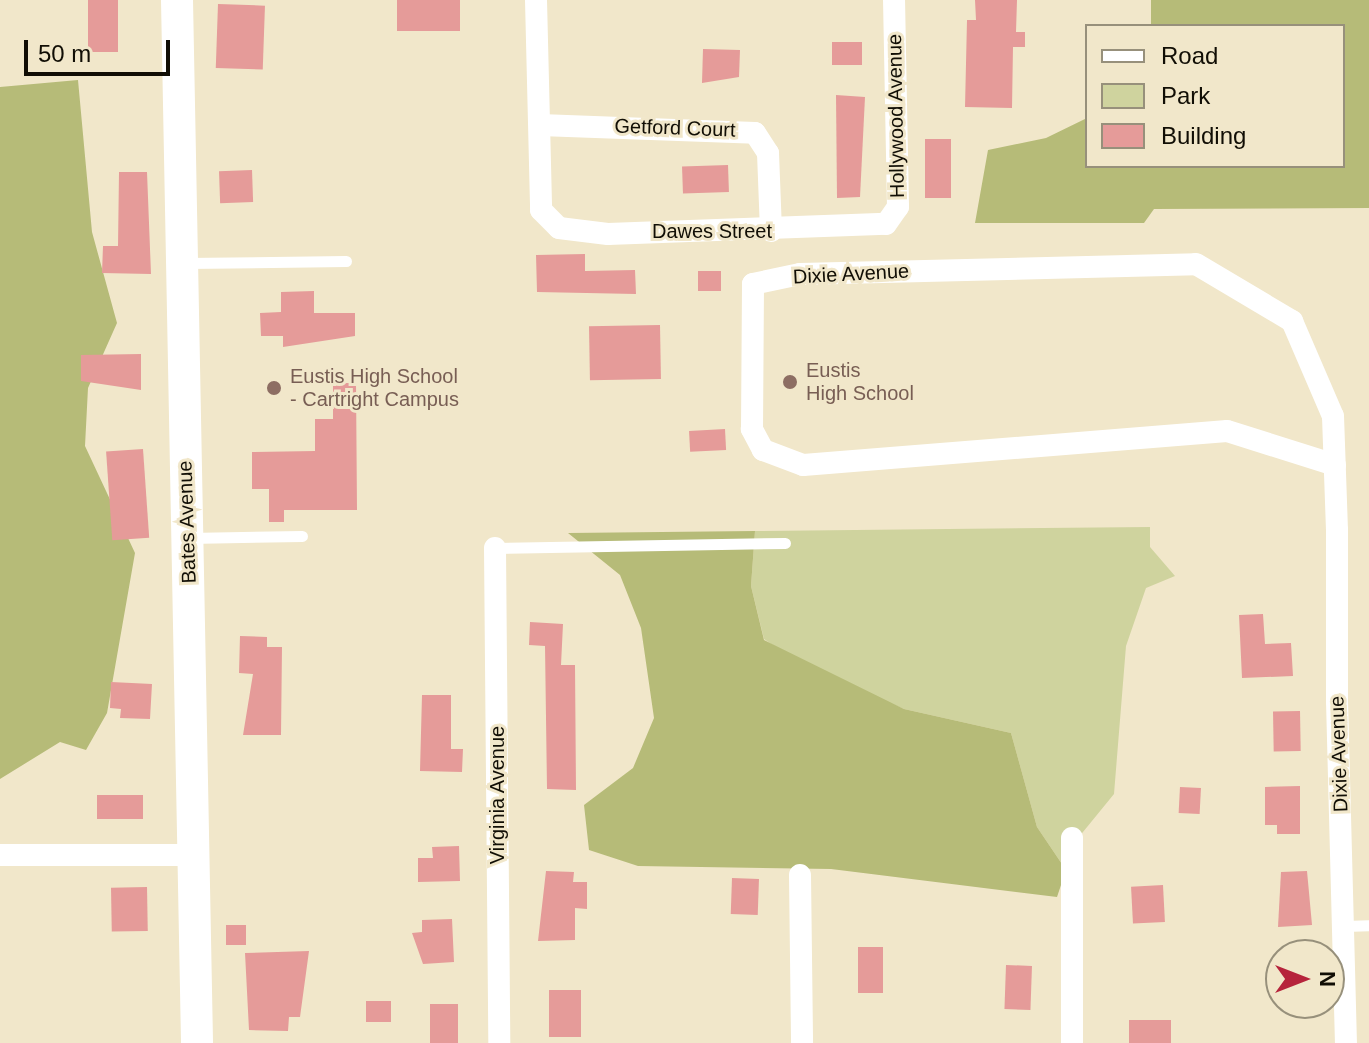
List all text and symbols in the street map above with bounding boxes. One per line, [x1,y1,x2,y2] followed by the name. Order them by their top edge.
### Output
[28,24,174,74] scale bar
[1085,24,1345,168] legend
[883,33,909,199] street label: Hollywood Avenue
[38,40,91,67] text: 50 m
[1161,42,1218,69] text: Road
[1161,82,1210,109] text: Park
[614,114,736,142] street label: Getford Court
[1161,122,1246,149] text: Building
[652,219,772,243] street label: Dawes Street
[792,259,910,289] street label: Dixie Avenue
[806,358,914,405] place label: Eustis High School
[290,364,459,411] place label: Eustis High School - Cartright Campus
[781,373,799,391] marker: Eustis High School
[265,379,283,397] marker: Eustis High School - Cartright Campus
[173,460,201,584] street label: Bates Avenue
[1325,695,1353,813] street label: Dixie Avenue
[485,725,509,865] street label: Virginia Avenue
[1265,939,1345,1019] north arrow
[1315,971,1340,987] text: N

